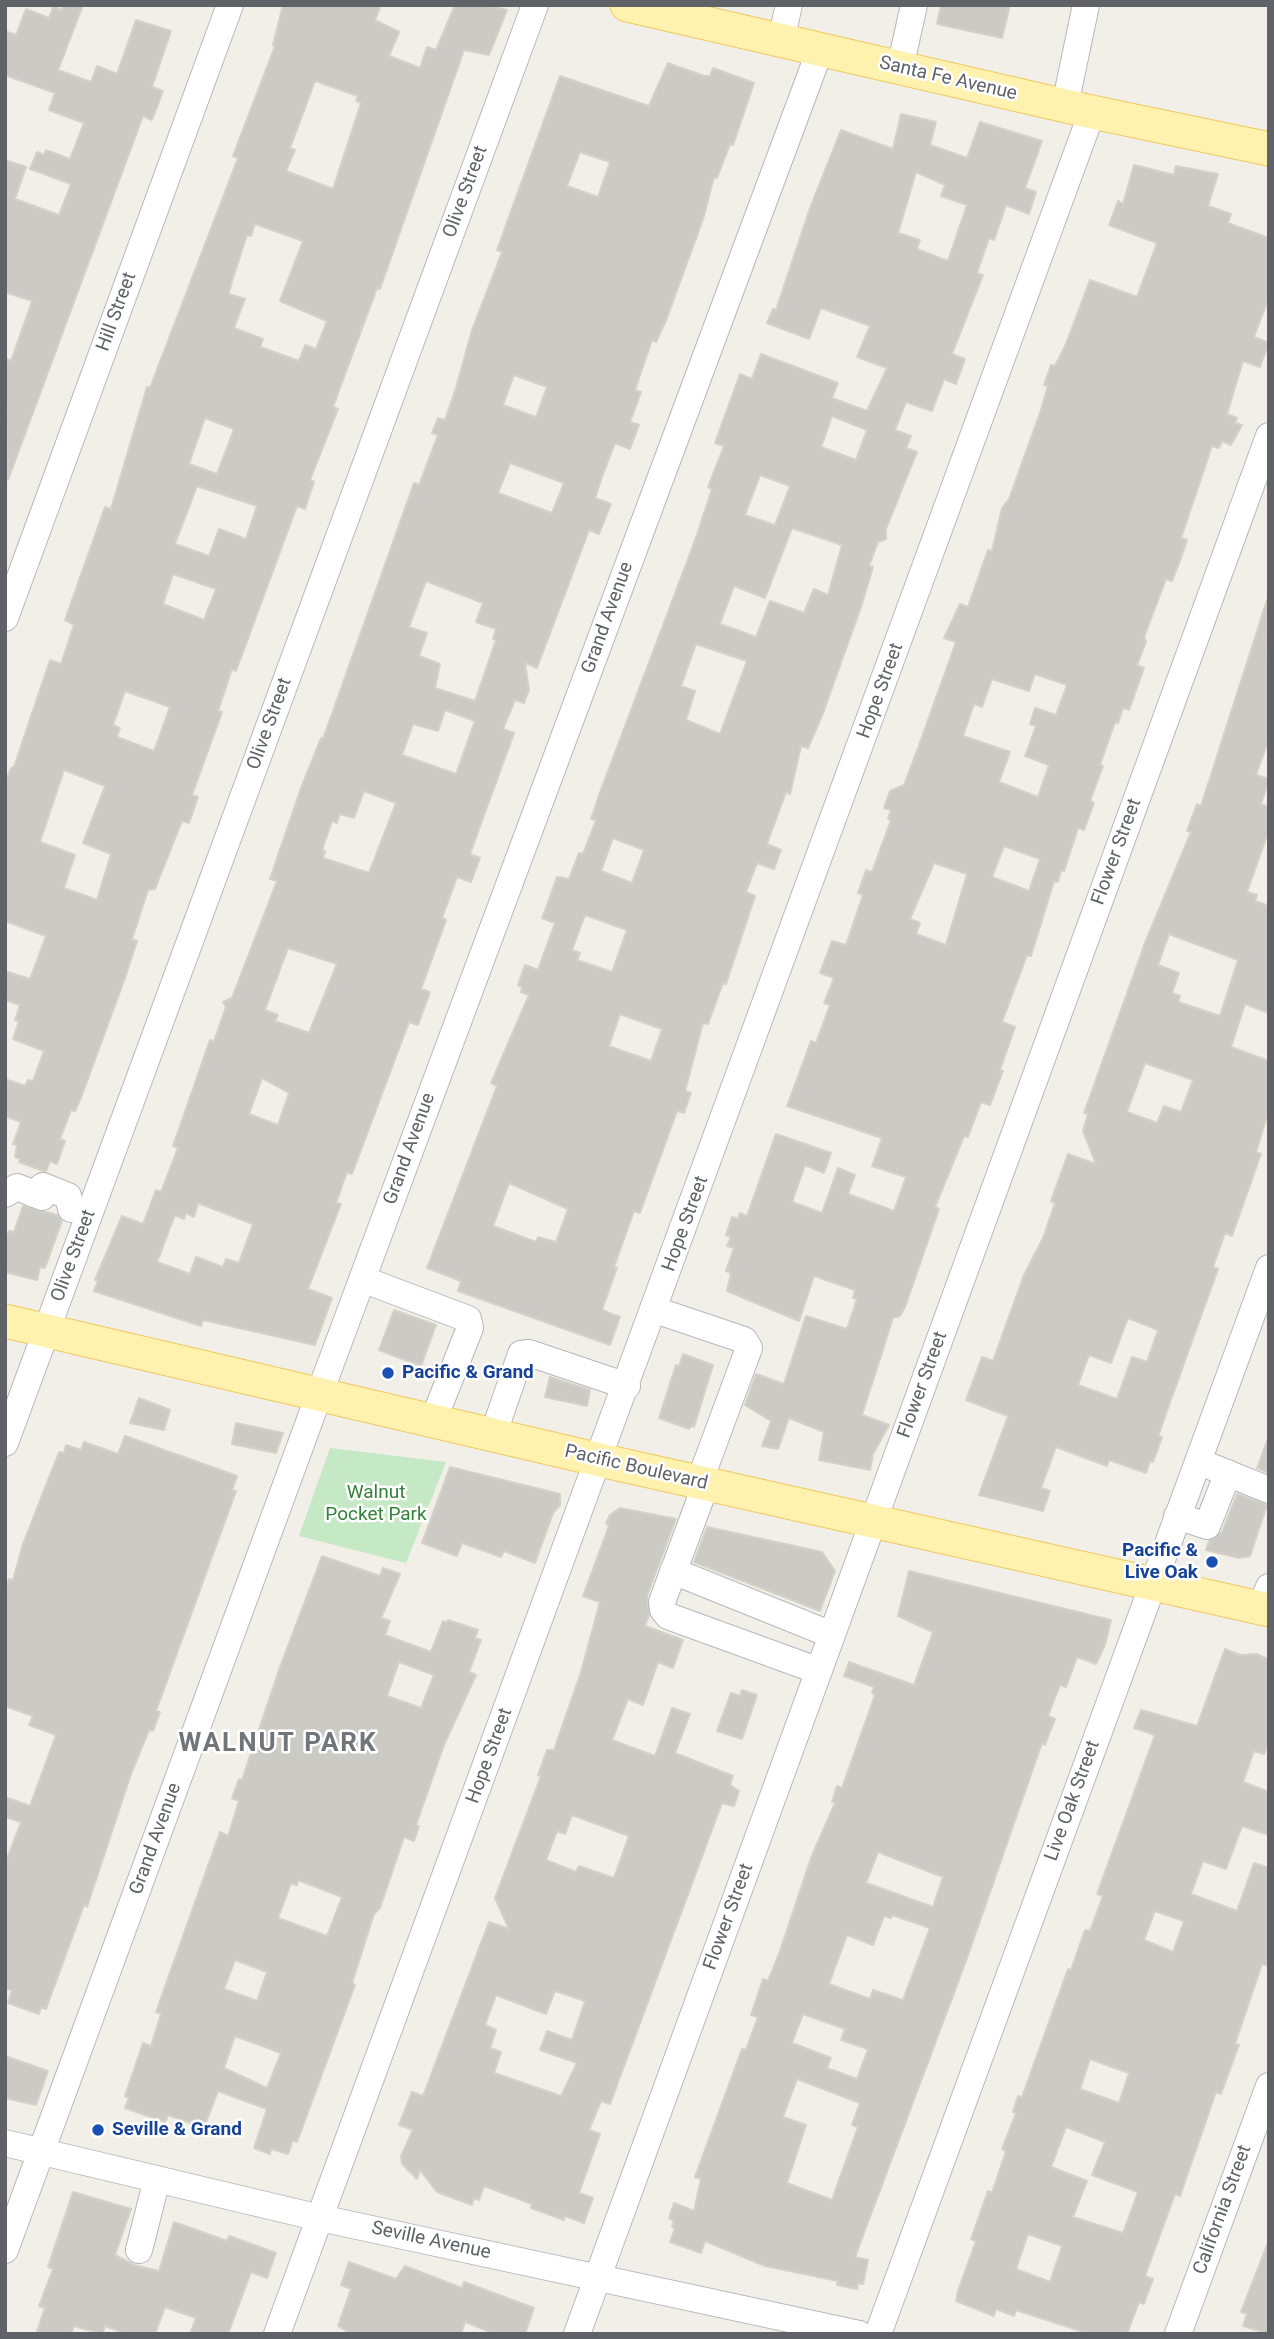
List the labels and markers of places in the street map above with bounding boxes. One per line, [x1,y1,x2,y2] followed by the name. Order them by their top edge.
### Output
[402,1362,534,1384] place label: Pacific & Grand
[380,1365,396,1381] marker: Pacific & Grand
[1122,1540,1198,1584] place label: Pacific & Live Oak
[1204,1554,1220,1570] marker: Pacific & Live Oak
[112,2119,242,2141] place label: Seville & Grand
[90,2122,106,2138] marker: Seville & Grand

